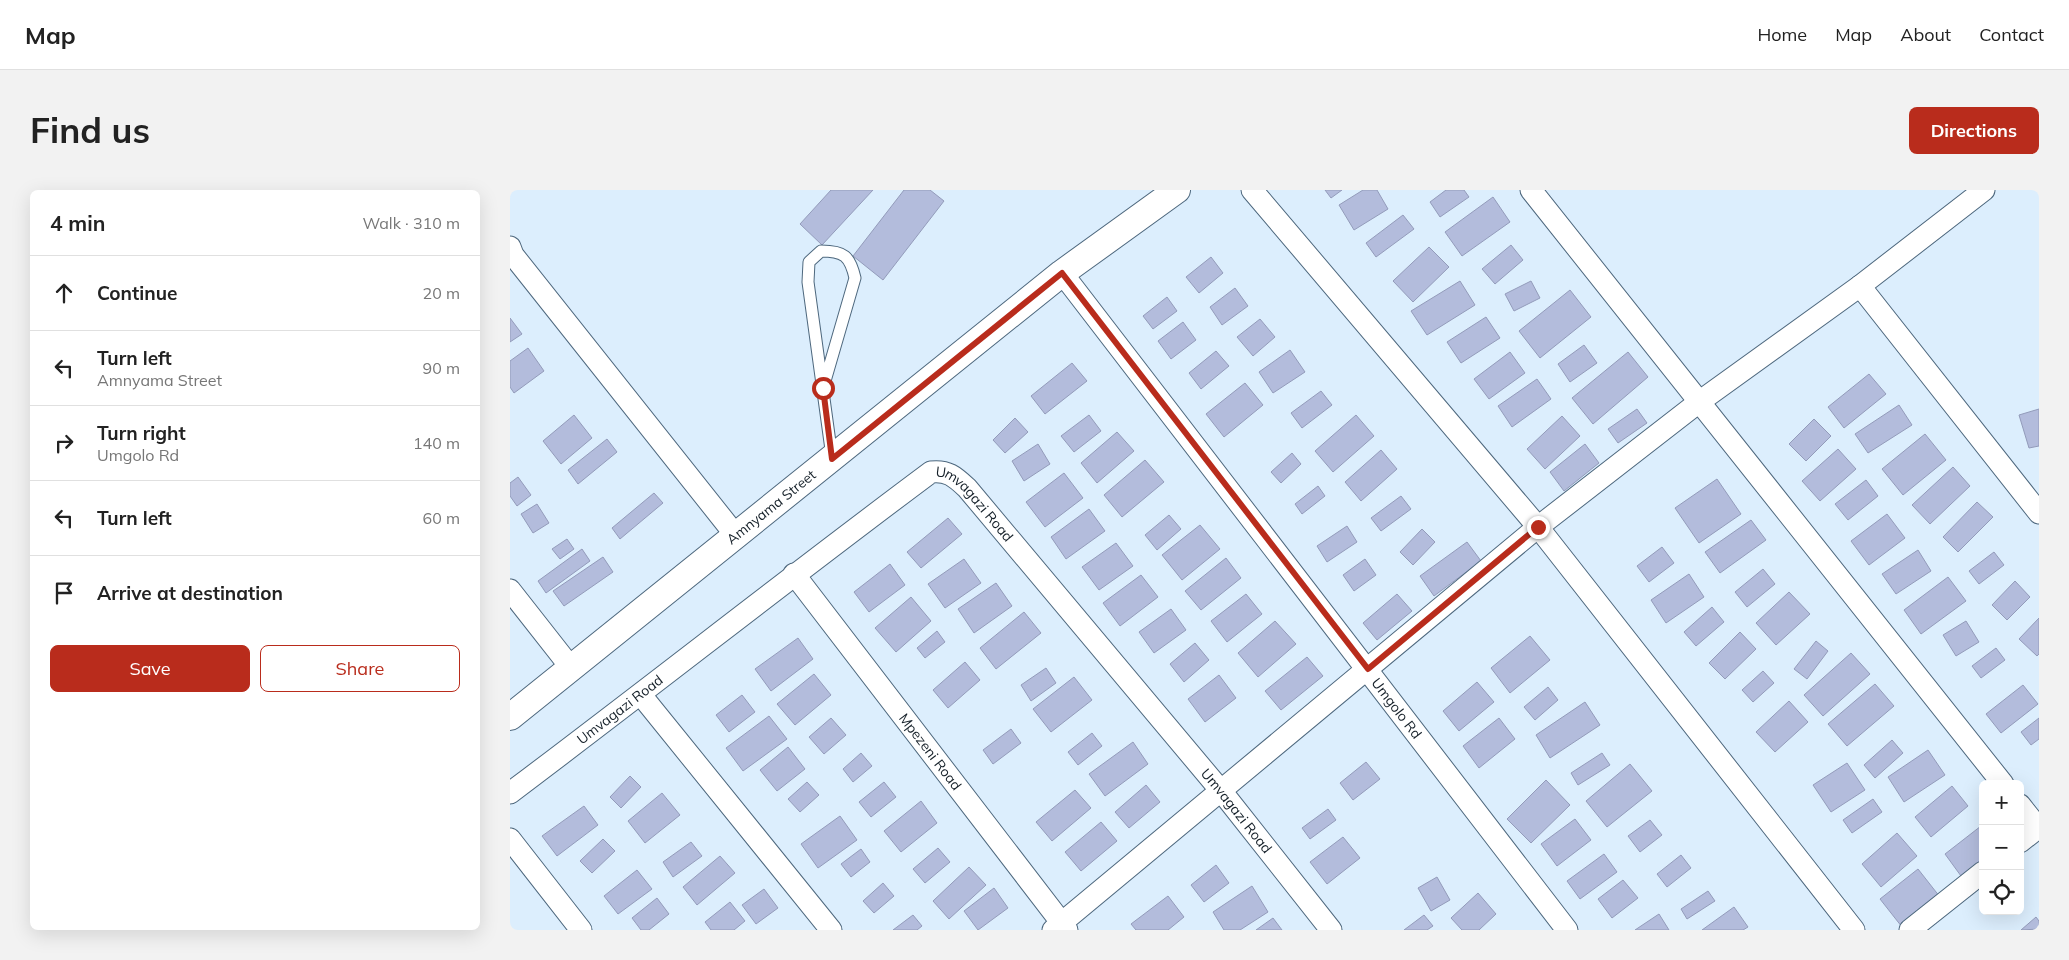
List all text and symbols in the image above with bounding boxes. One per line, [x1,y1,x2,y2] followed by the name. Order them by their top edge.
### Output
[25,20,76,50] text: Map
[1757,23,1807,46] text: Home
[1835,23,1872,46] text: Map
[1900,23,1951,46] text: About
[1979,23,2044,46] text: Contact
[1909,107,2039,154] button: Directions
[30,108,150,152] text: Find us
[50,210,105,236] text: 4 min
[362,213,460,233] text: Walk · 310 m
[50,279,78,307] icon: ahead
[97,281,177,305] text: Continue
[423,283,460,303] text: 20 m
[97,346,172,370] text: Turn left
[50,354,78,382] icon: left
[423,358,460,378] text: 90 m
[97,370,222,390] text: Amnyama Street
[812,377,835,400] route start
[97,421,186,445] text: Turn right
[50,429,78,457] icon: right
[413,433,460,453] text: 140 m
[97,445,179,465] text: Umgolo Rd
[935,462,1017,545] street label: Umvagazi Road
[723,466,819,548] street label: Amnyama Street
[50,504,78,532] icon: left
[97,506,172,530] text: Turn left
[423,508,460,528] text: 60 m
[1527,516,1550,539] route end
[50,579,78,607] icon: arrive
[97,581,283,605] text: Arrive at destination
[50,645,250,692] button: Save
[260,645,460,692] button: Share
[573,671,666,748] street label: Umvagazi Road
[1368,674,1426,742] street label: Umgolo Rd
[895,710,966,794] street label: Mpezeni Road
[1197,765,1276,857] street label: Umvagazi Road
[1979,780,2024,915] map controls
[1979,780,2024,825] button: +
[1979,825,2024,870] button: −
[1979,870,2024,915] button: locate

